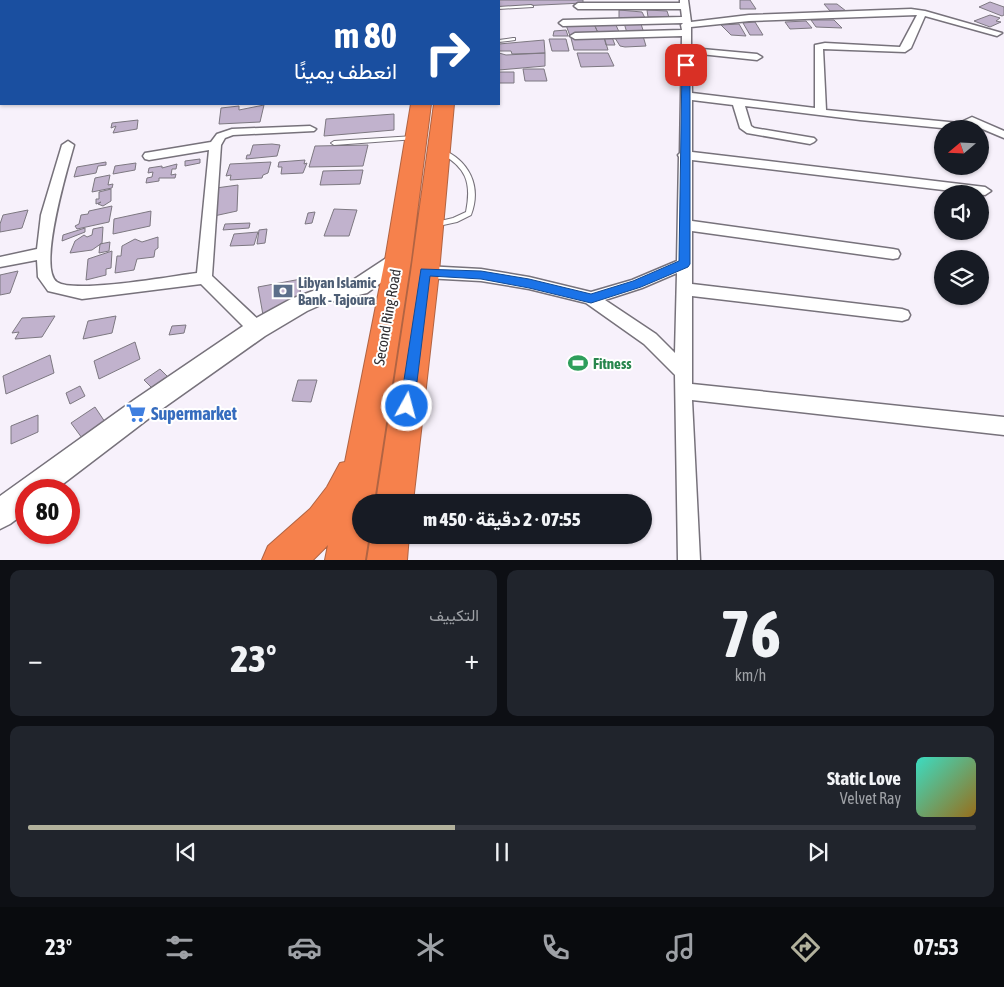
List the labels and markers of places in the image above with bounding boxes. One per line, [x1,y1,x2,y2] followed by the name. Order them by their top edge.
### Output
[665,44,707,86] pin
[298,274,377,308] place label: Libyan Islamic Bank - Tajoura
[272,280,294,302] bank icon: Libyan Islamic Bank - Tajoura
[567,352,589,374] sports icon: Fitness
[593,355,632,372] place label: Fitness
[125,402,147,424] supermarket icon: Supermarket
[151,403,238,424] place label: Supermarket

